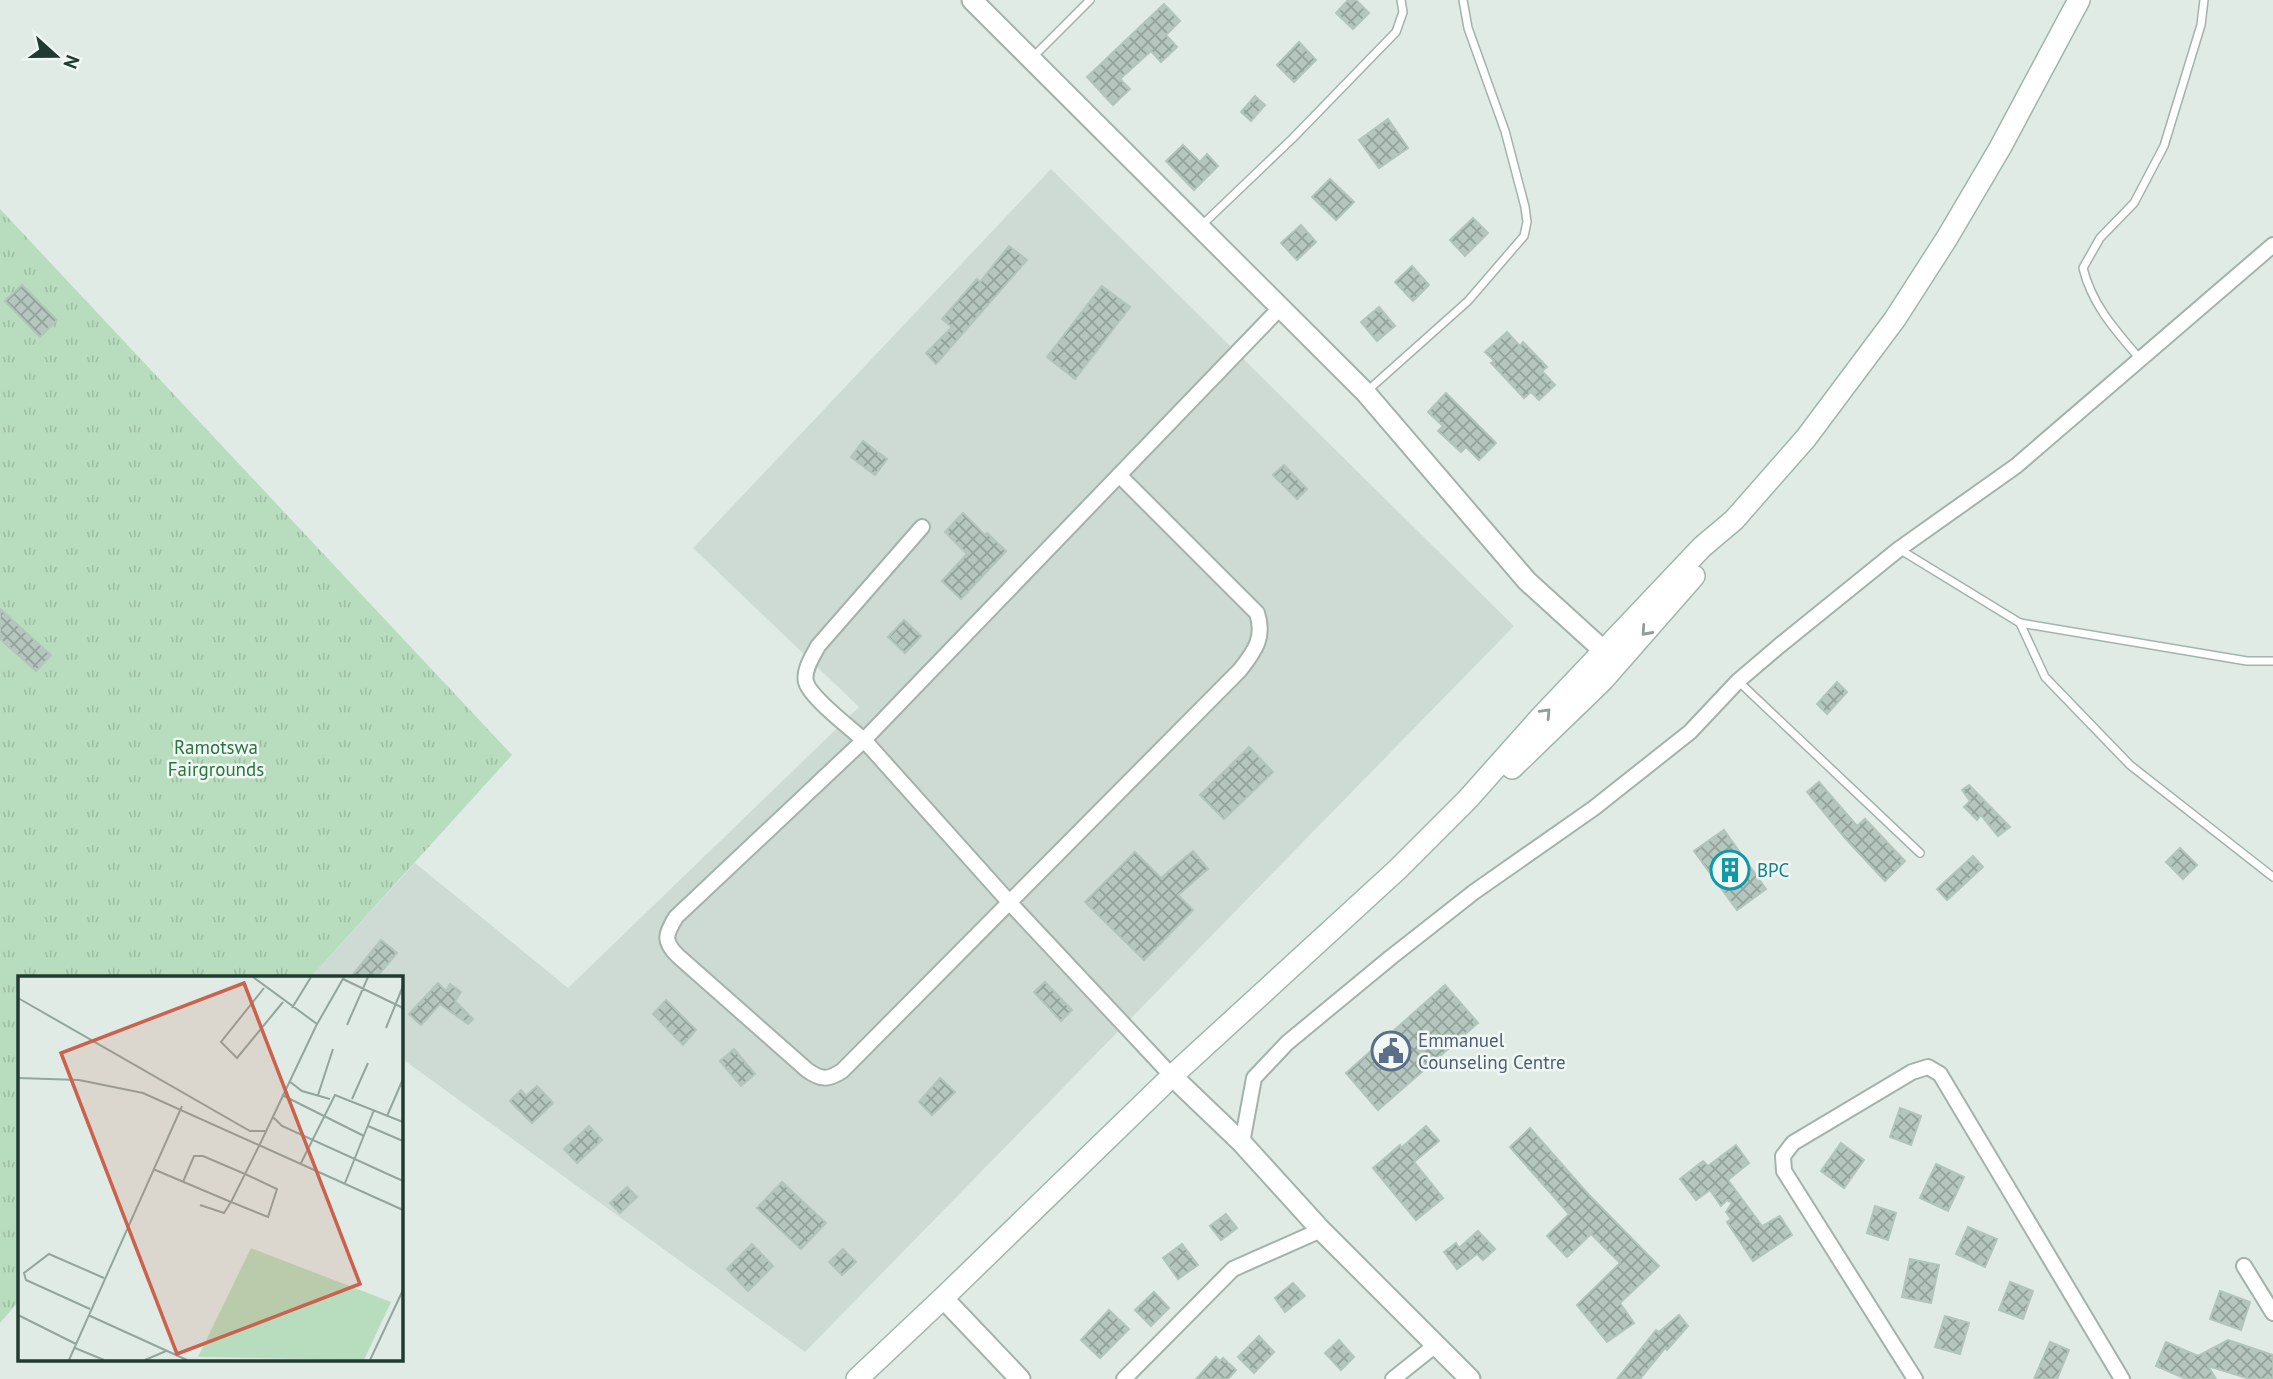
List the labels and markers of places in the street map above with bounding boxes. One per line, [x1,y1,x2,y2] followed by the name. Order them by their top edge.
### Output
[1709,849,1751,891] building icon: BPC
[1757,858,1789,882] place label: BPC
[1418,1028,1566,1074] place label: Emmanuel Counseling Centre
[1370,1030,1412,1072] public building icon: Emmanuel Counseling Centre

